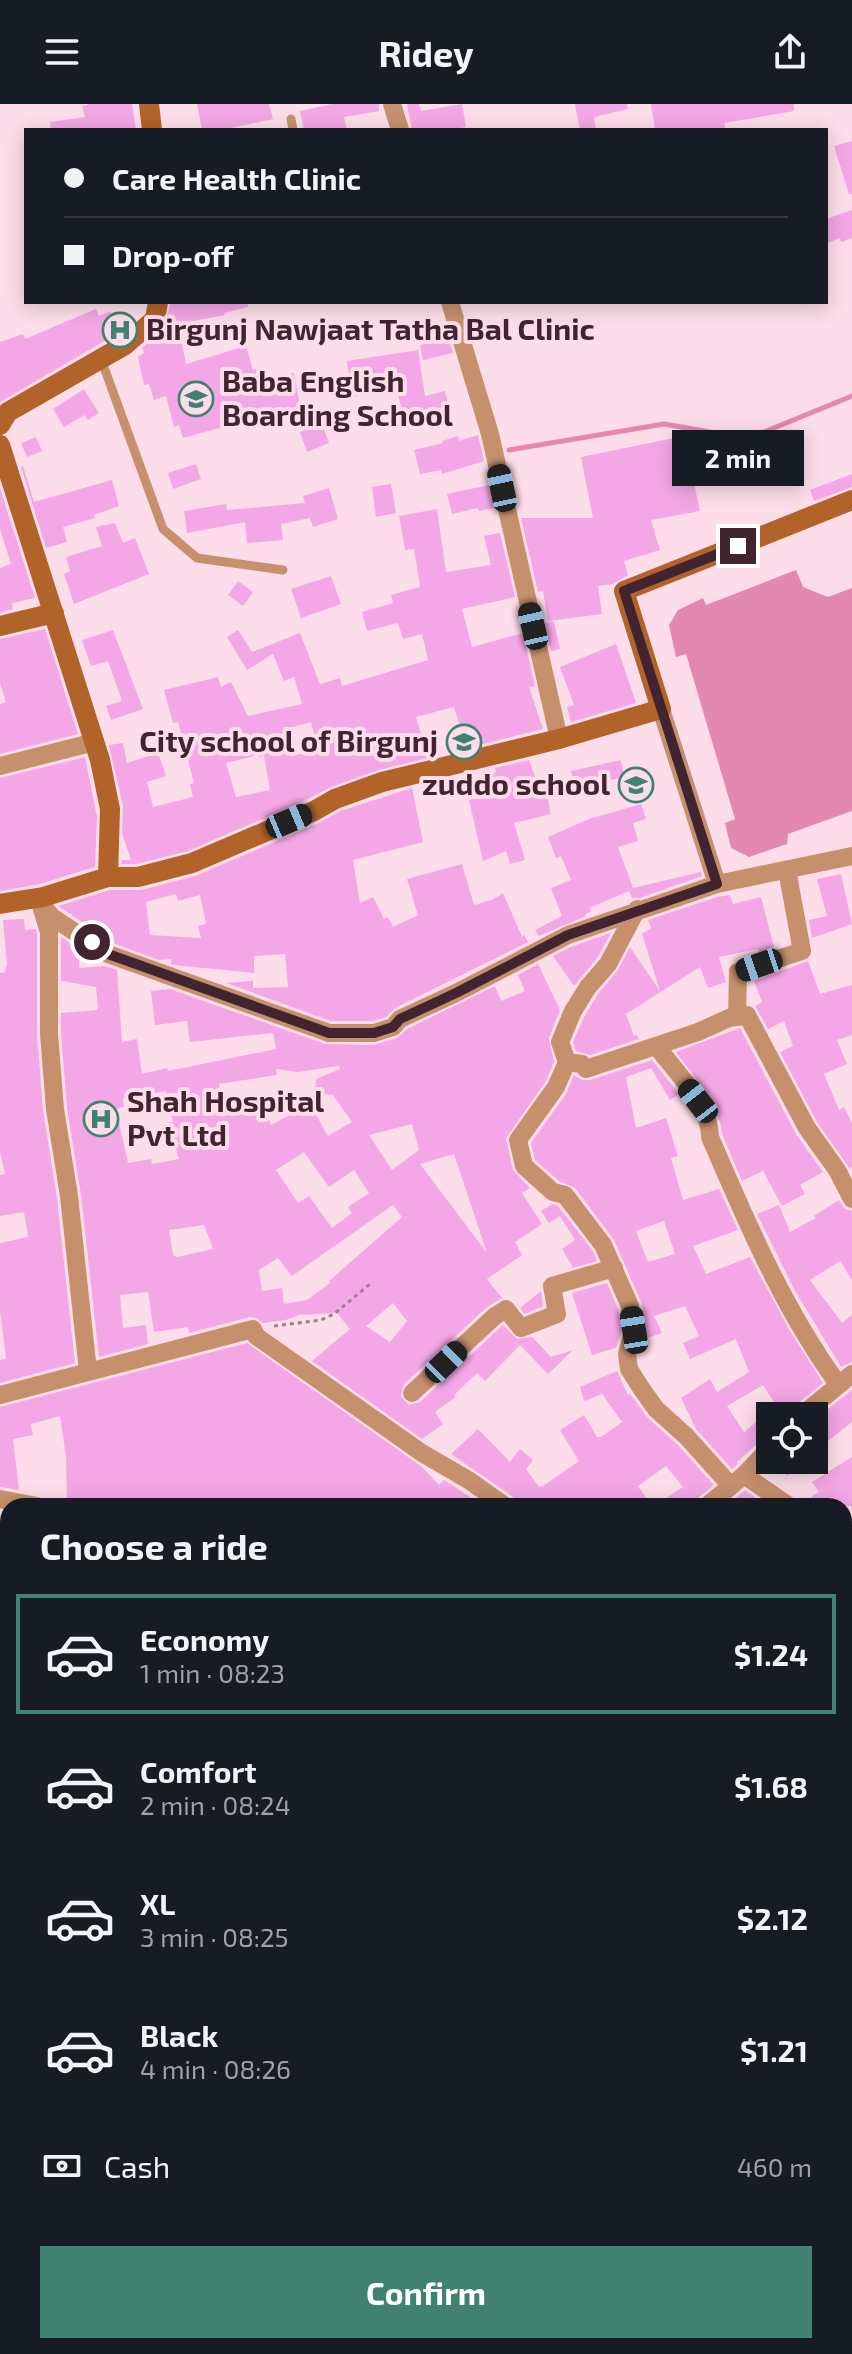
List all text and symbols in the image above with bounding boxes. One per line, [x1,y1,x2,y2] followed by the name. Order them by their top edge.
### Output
[40,30,84,74] icon: menu
[768,30,812,74] icon: share
[378,31,474,74] text: Ridey
[112,160,361,196] text: Care Health Clinic
[112,237,234,273] text: Drop-off
[146,310,595,346] place label: Birgunj Nawjaat Tatha Bal Clinic
[101,311,139,349] hospital icon: Birgunj Nawjaat Tatha Bal Clinic
[222,362,453,432] place label: Baba English Boarding School
[177,380,215,418] school or university icon: Baba English Boarding School
[672,430,804,486] callout: 2 min
[705,442,771,473] text: 2 min
[485,462,519,514] car
[720,528,756,564] route end
[516,600,550,652] car
[139,722,438,759] place label: City school of Birgunj
[445,723,483,761] school or university icon: City school of Birgunj
[422,765,610,801] place label: zuddo school
[617,766,655,804] school or university icon: zuddo school
[262,801,316,841] car
[74,924,110,960] route start
[732,946,786,984] car
[674,1075,722,1127] car
[127,1082,324,1152] place label: Shah Hospital Pvt Ltd
[82,1100,120,1138] hospital icon: Shah Hospital Pvt Ltd
[618,1304,650,1356] car
[420,1337,472,1387] car
[756,1402,828,1474] map controls
[756,1402,828,1474] button: locate
[40,1524,268,1567] text: Choose a ride
[44,1618,116,1690] icon: car
[140,1621,269,1657] text: Economy
[734,1636,808,1672] text: $1.24
[140,1657,285,1688] text: 1 min · 08:23
[44,1750,116,1822] icon: car
[140,1753,257,1789] text: Comfort
[734,1768,808,1804] text: $1.68
[140,1789,291,1820] text: 2 min · 08:24
[44,1882,116,1954] icon: car
[140,1885,175,1921] text: XL
[737,1900,808,1936] text: $2.12
[140,1921,288,1952] text: 3 min · 08:25
[44,2014,116,2086] icon: car
[140,2017,218,2053] text: Black
[740,2032,808,2068] text: $1.21
[140,2053,291,2084] text: 4 min · 08:26
[40,2144,84,2188] icon: cash
[104,2148,170,2184] text: Cash
[737,2151,812,2182] text: 460 m
[40,2246,812,2338] button: Confirm

